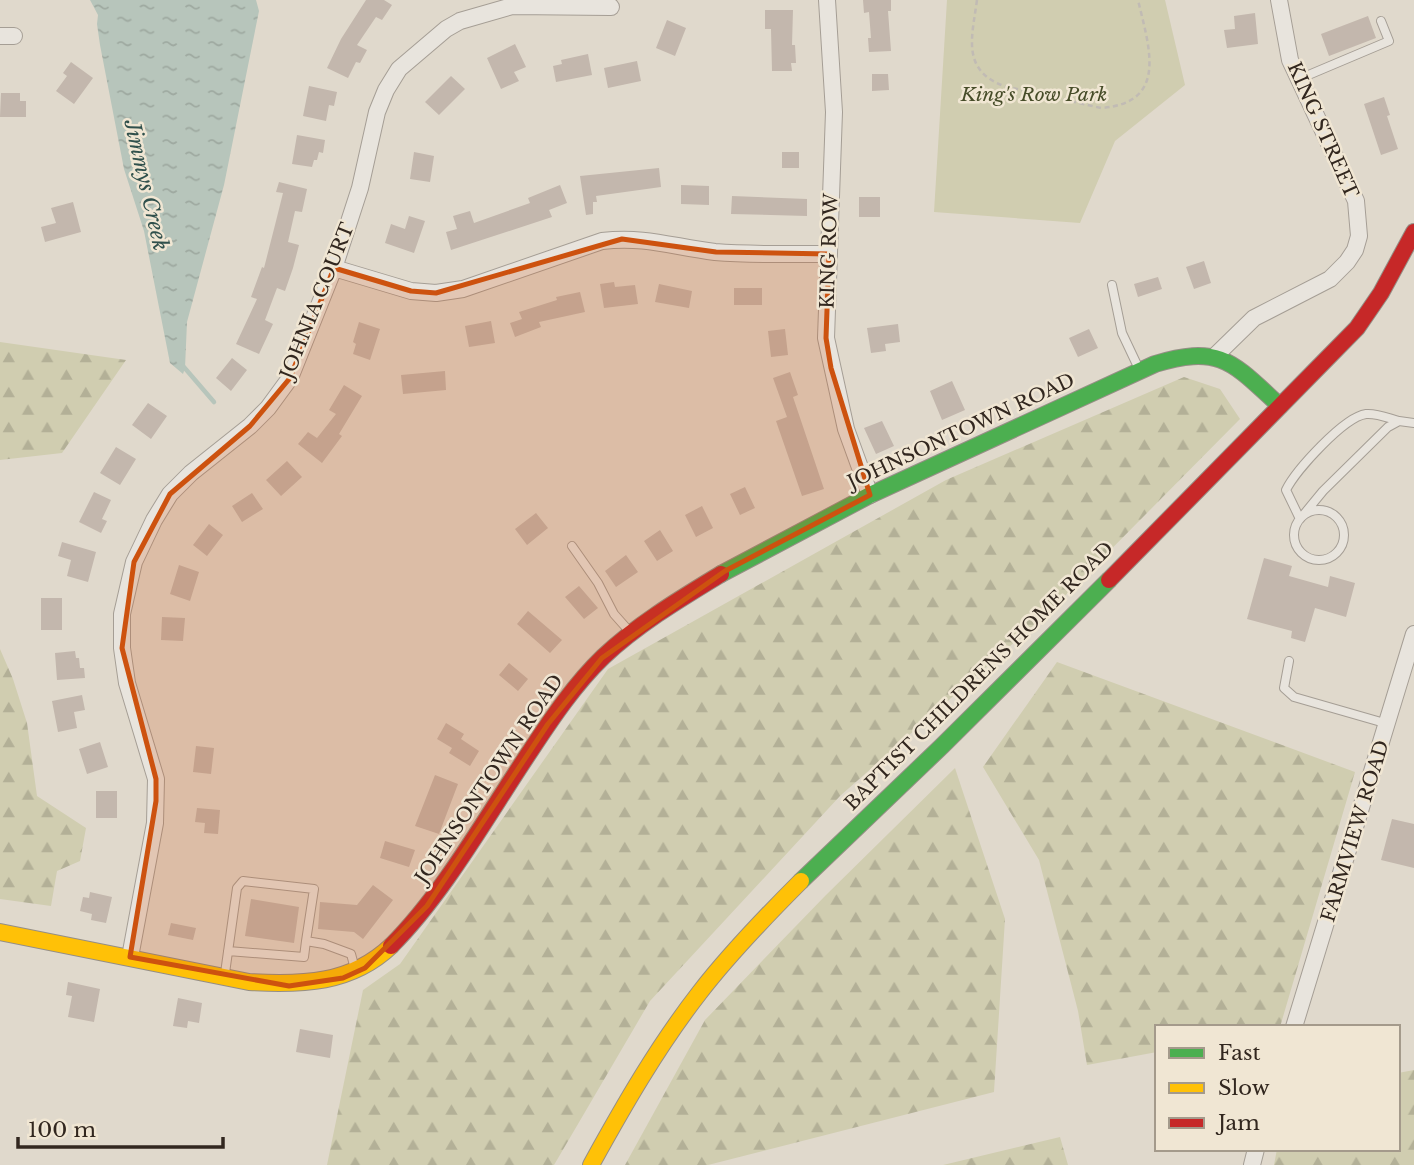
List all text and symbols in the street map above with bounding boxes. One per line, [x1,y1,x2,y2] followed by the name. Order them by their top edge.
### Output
[1283,58,1363,202] street label: KING STREET
[960,83,1107,106] park label: King's Row Park
[118,116,174,253] water label: Jimmys Creek
[815,192,843,309] street label: KING ROW
[274,220,359,385] street label: JOHNIA COURT
[841,368,1078,495] street label: JOHNSONTOWN ROAD
[840,537,1118,815] street label: BAPTIST CHILDRENS HOME ROAD
[409,670,568,891] street label: JOHNSONTOWN ROAD
[1316,737,1394,925] street label: FARMVIEW ROAD
[1155,1025,1400,1151] legend
[1218,1040,1260,1066] text: Fast
[1218,1075,1270,1101] text: Slow
[18,1106,222,1150] scale bar
[1215,1110,1260,1136] text: Jam
[28,1117,96,1143] text: 100 m

